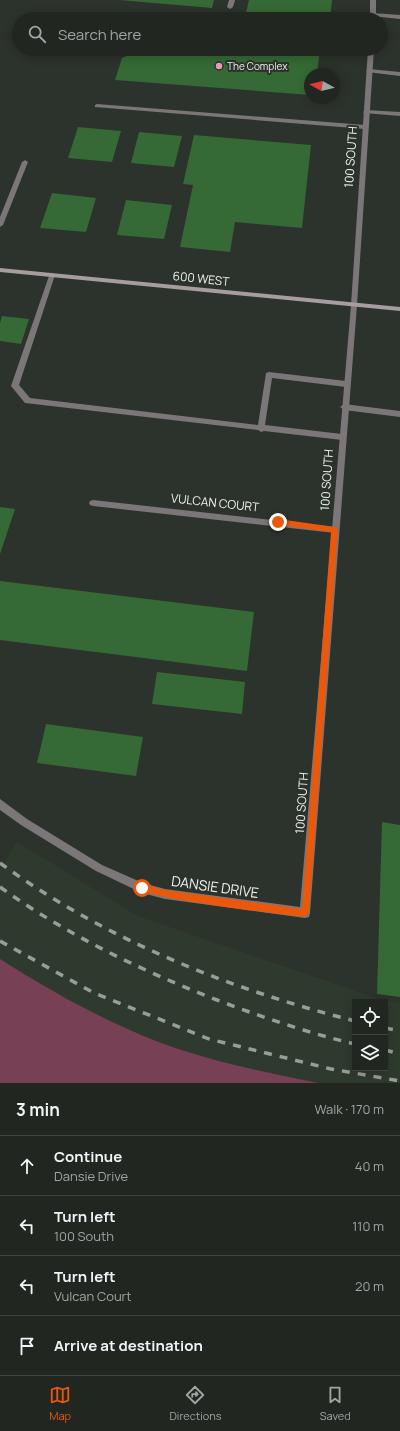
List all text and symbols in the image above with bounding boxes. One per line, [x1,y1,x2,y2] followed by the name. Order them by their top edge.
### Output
[12,12,388,56] search box
[26,23,48,45] icon: search
[58,24,141,45] text: Search here
[227,59,288,73] place label: The Complex
[214,61,224,71] marker: The Complex
[304,68,340,104] north arrow
[340,126,361,188] street label: 100 SOUTH
[172,267,231,290] street label: 600 WEST
[316,449,337,511] street label: 100 SOUTH
[170,489,261,516] street label: VULCAN COURT
[269,513,287,531] route end
[291,772,312,834] street label: 100 SOUTH
[170,871,260,902] street label: DANSIE DRIVE
[133,879,151,897] route start
[352,999,388,1071] map controls
[352,999,388,1035] button: locate
[352,1035,388,1071] button: layers
[16,1098,60,1121] text: 3 min
[314,1100,384,1118] text: Walk · 170 m
[54,1146,122,1167] text: Continue
[16,1155,38,1177] icon: ahead
[355,1157,384,1175] text: 40 m
[54,1167,128,1185] text: Dansie Drive
[54,1206,116,1227] text: Turn left
[16,1215,38,1237] icon: left
[352,1217,384,1235] text: 110 m
[54,1227,114,1245] text: 100 South
[54,1266,116,1287] text: Turn left
[16,1275,38,1297] icon: left
[355,1277,384,1295] text: 20 m
[54,1287,132,1305] text: Vulcan Court
[16,1335,38,1357] icon: arrive
[54,1335,203,1356] text: Arrive at destination
[49,1384,71,1423] tab: Map
[169,1384,222,1423] tab: Directions
[320,1384,351,1423] tab: Saved

